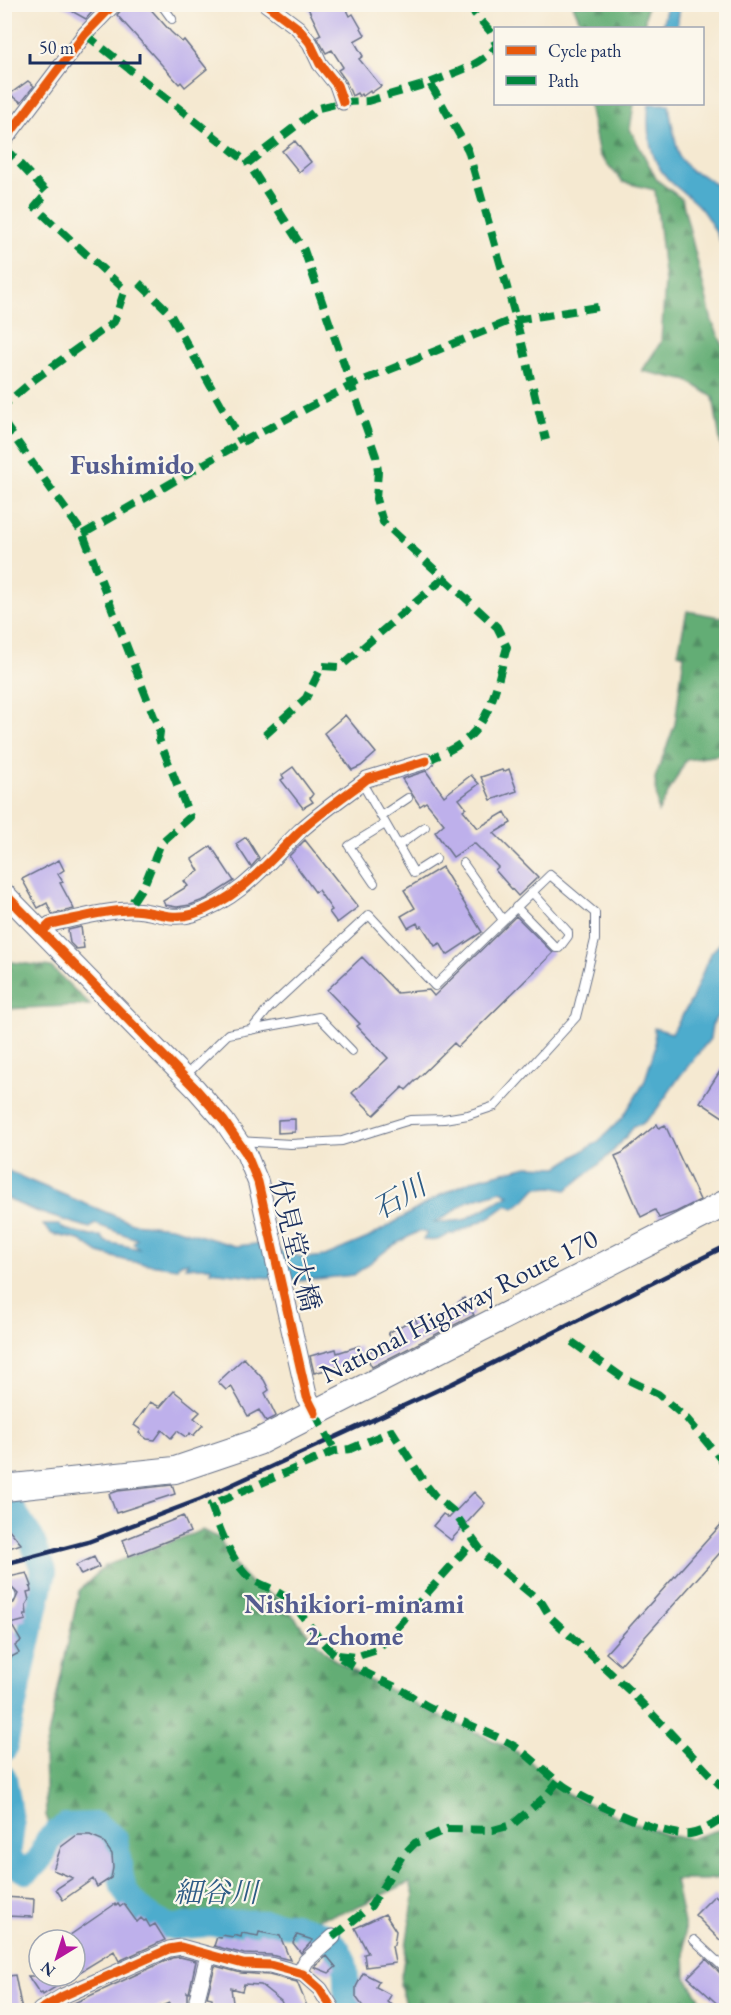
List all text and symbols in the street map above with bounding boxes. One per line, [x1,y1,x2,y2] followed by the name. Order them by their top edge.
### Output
[30,27,140,65] scale bar
[494,27,704,105] legend
[39,36,74,59] text: 50 m
[548,39,622,62] text: Cycle path
[548,69,579,92] text: Path
[70,446,194,482] district label: Fushimido
[366,1166,435,1227] water label: 石川
[262,1175,329,1315] street label: 伏見堂大橋
[314,1220,603,1391] street label: National Highway Route 170
[244,1585,464,1653] district label: Nishikiori-minami 2-chome
[174,1874,261,1910] water label: 細谷川
[27,1928,87,1988] north arrow
[36,1957,60,1982] text: N

